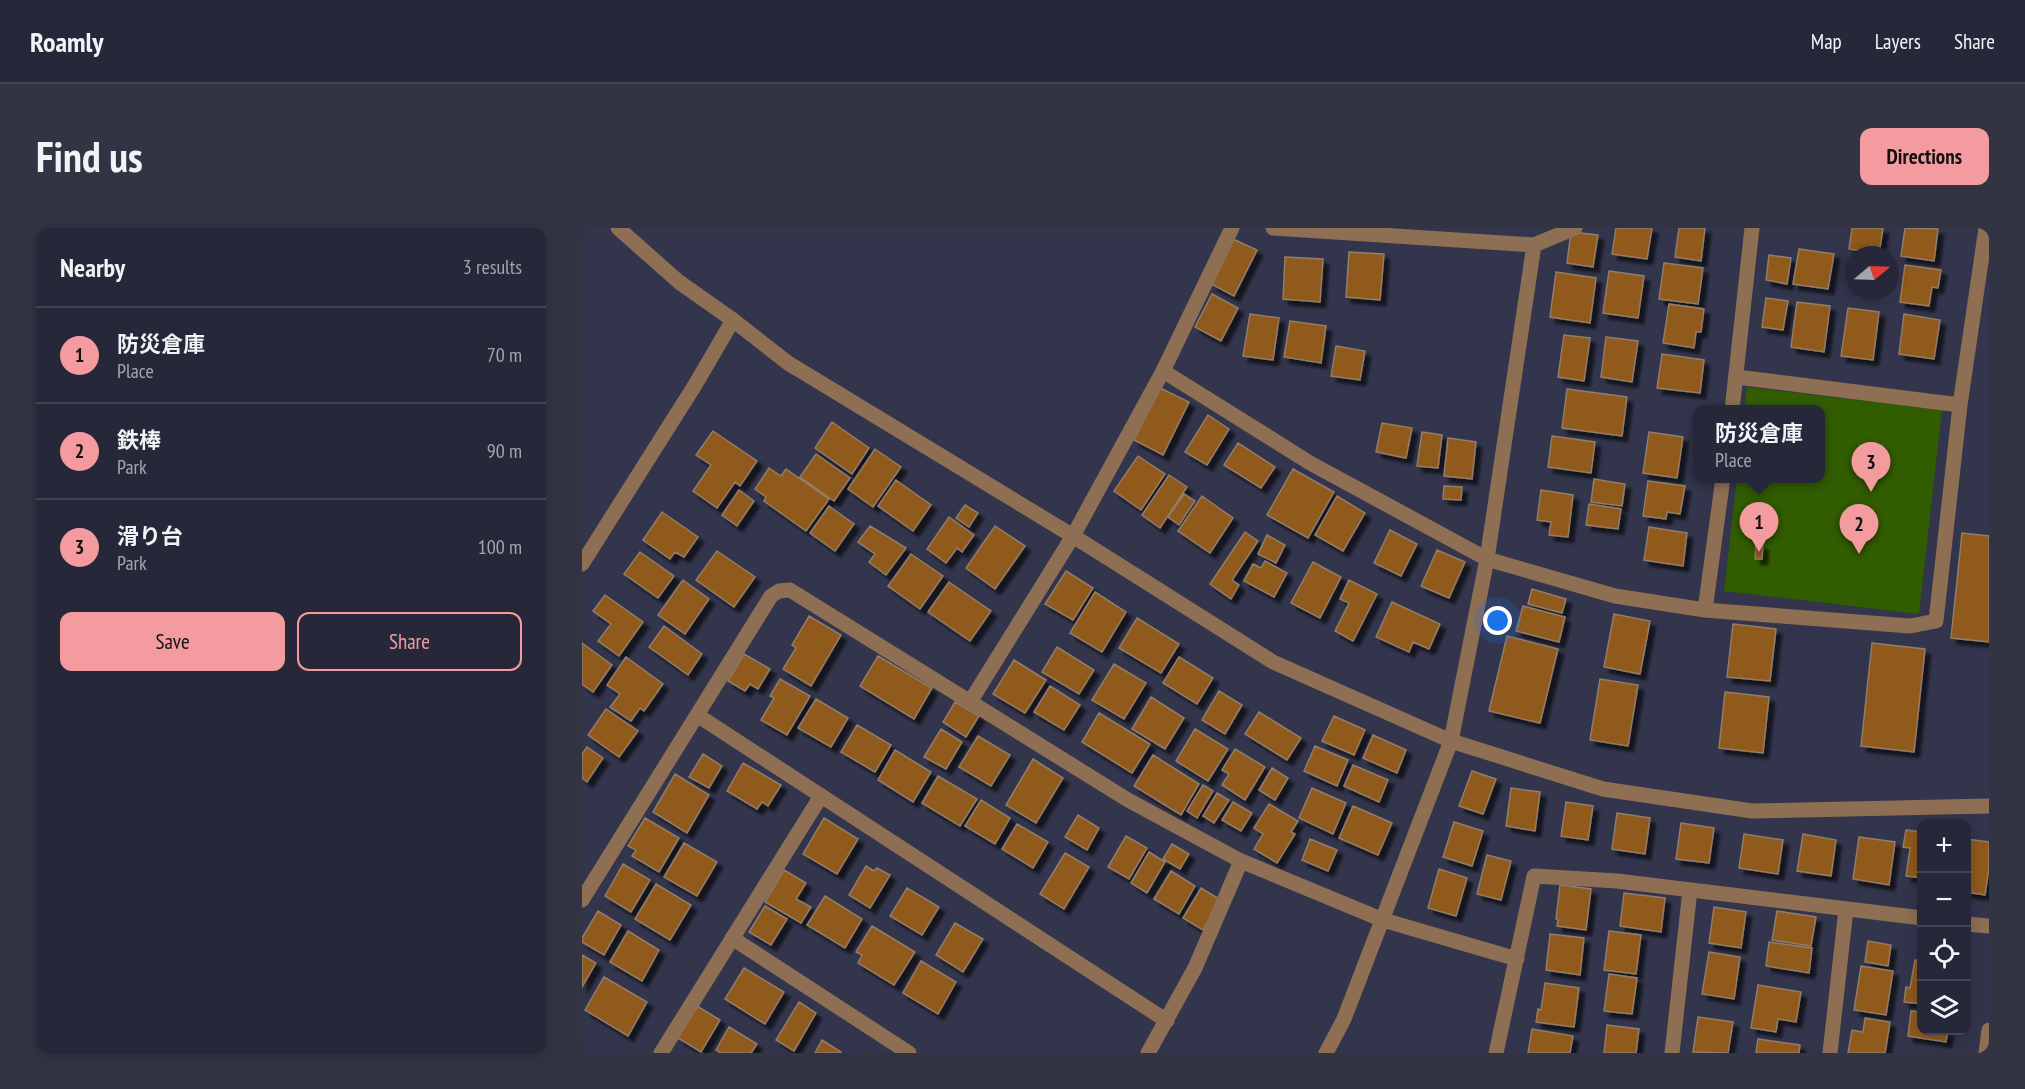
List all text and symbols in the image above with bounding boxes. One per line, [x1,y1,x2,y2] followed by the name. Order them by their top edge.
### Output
[30,23,104,60] text: Roamly
[1811,28,1842,55] text: Map
[1875,28,1921,55] text: Layers
[1954,28,1995,55] text: Share
[1860,128,1989,185] button: Directions
[36,129,143,184] text: Find us
[1845,246,1899,300] north arrow
[60,251,125,284] text: Nearby
[463,254,522,280] text: 3 results
[117,330,205,358] text: 防災倉庫
[75,342,84,368] text: 1
[487,342,522,368] text: 70 m
[117,358,154,384] text: Place
[1693,405,1825,483] popup
[1715,419,1803,447] text: 防災倉庫
[117,426,161,454] text: 鉄棒
[75,438,84,464] text: 2
[487,438,522,464] text: 90 m
[1852,442,1890,492] pin: 3
[1715,447,1752,473] text: Place
[117,454,147,480] text: Park
[1740,502,1778,552] pin: 1
[1840,504,1878,554] pin: 2
[117,522,183,550] text: 滑り台
[75,534,84,560] text: 3
[478,534,522,560] text: 100 m
[117,550,147,576] text: Park
[1483,606,1512,635] your location
[60,612,285,671] button: Save
[297,612,522,671] button: Share
[1917,819,1971,1035] map controls
[1917,819,1971,873] button: +
[1917,873,1971,927] button: −
[1917,927,1971,981] button: locate
[1917,981,1971,1035] button: layers

